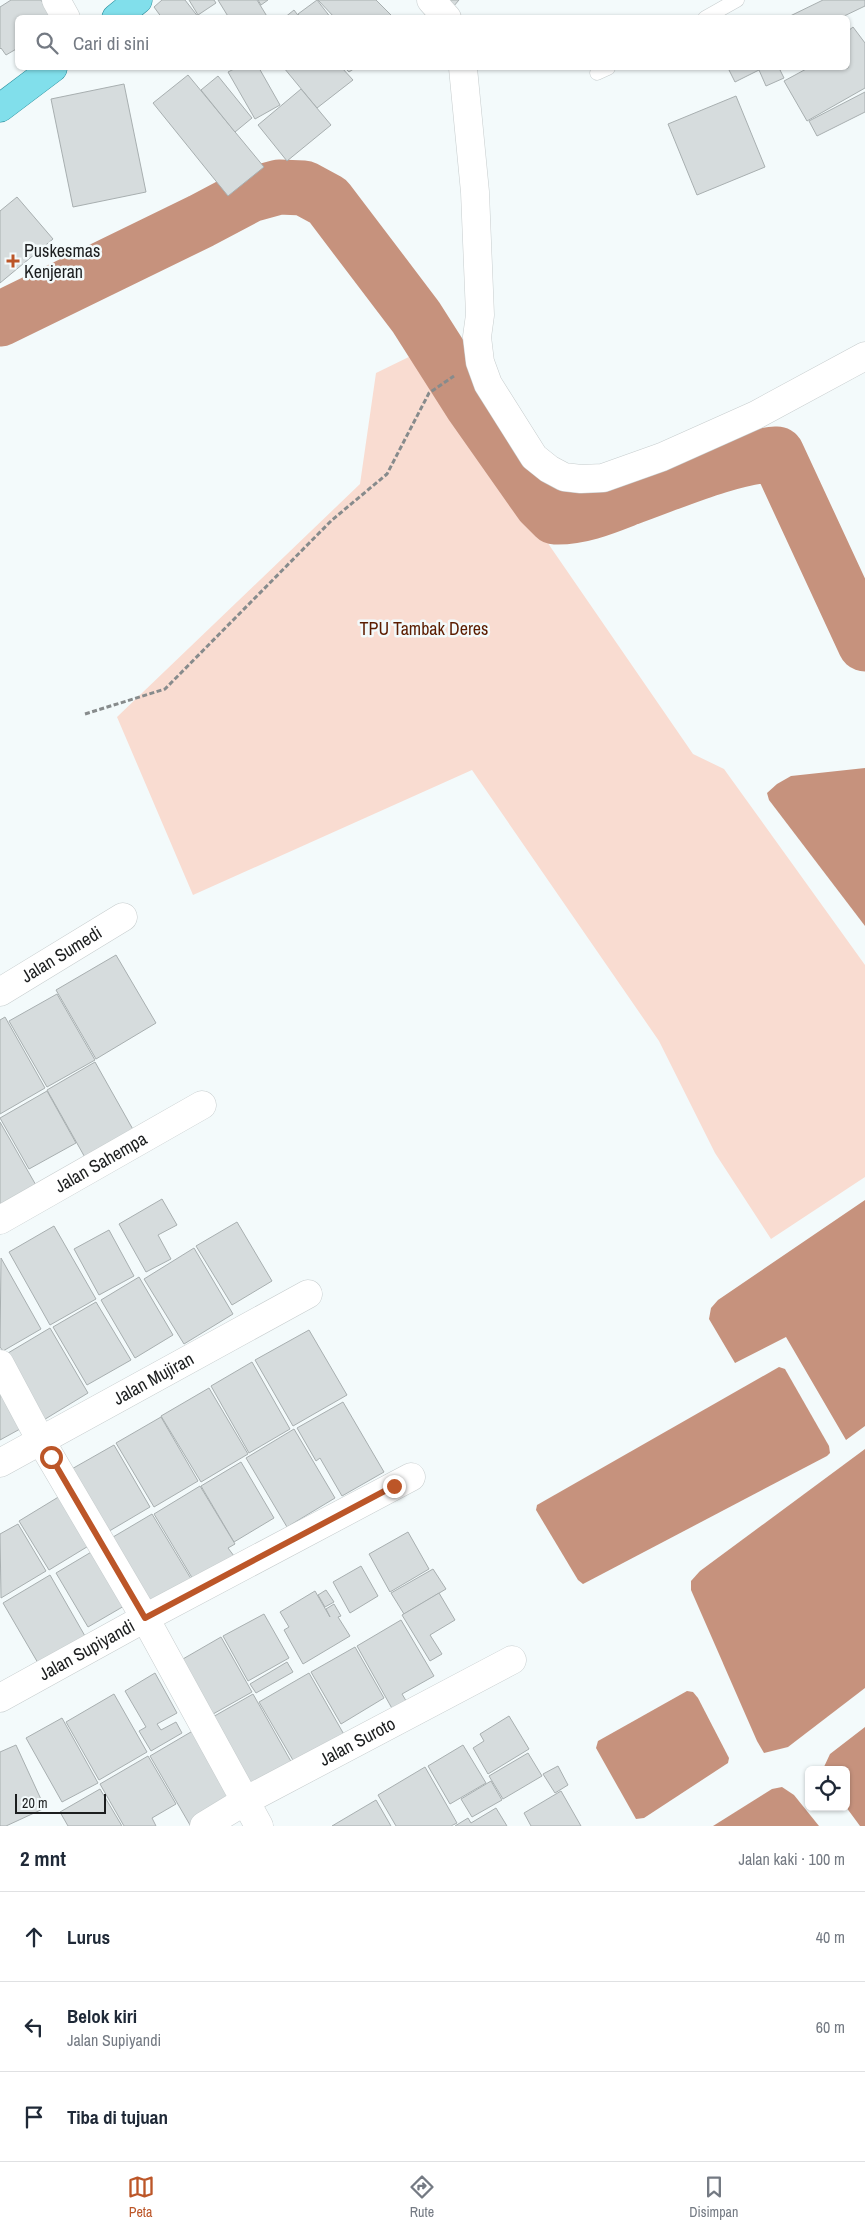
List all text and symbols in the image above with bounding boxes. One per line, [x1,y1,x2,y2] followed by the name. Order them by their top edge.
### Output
[15,15,850,70] search box
[33,29,61,57] icon: search
[73,30,149,56] text: Cari di sini
[24,238,100,284] place label: Puskesmas Kenjeran
[6,254,20,268] marker: Puskesmas Kenjeran
[360,616,488,641] park label: TPU Tambak Deres
[16,920,106,988] street label: Jalan Sumedi
[50,1126,151,1198] street label: Jalan Sahempa
[108,1346,198,1411] street label: Jalan Mujiran
[40,1446,63,1469] route start
[383,1475,406,1498] route end
[34,1613,139,1686] street label: Jalan Supiyandi
[315,1711,400,1772] street label: Jalan Suroto
[805,1766,850,1811] map controls
[805,1766,850,1811] button: locate
[15,1791,106,1814] scale bar
[22,1794,48,1812] text: 20 m
[20,1844,66,1873] text: 2 mnt
[739,1848,845,1870] text: Jalan kaki · 100 m
[20,1923,48,1951] icon: ahead
[67,1924,110,1950] text: Lurus
[816,1926,845,1948] text: 40 m
[67,2003,137,2029] text: Belok kiri
[20,2013,48,2041] icon: left
[816,2016,845,2038] text: 60 m
[67,2029,161,2051] text: Jalan Supiyandi
[20,2103,48,2131] icon: arrive
[67,2104,168,2130] text: Tiba di tujuan
[127,2173,155,2221] tab: Peta
[408,2173,436,2221] tab: Rute
[689,2173,738,2221] tab: Disimpan

